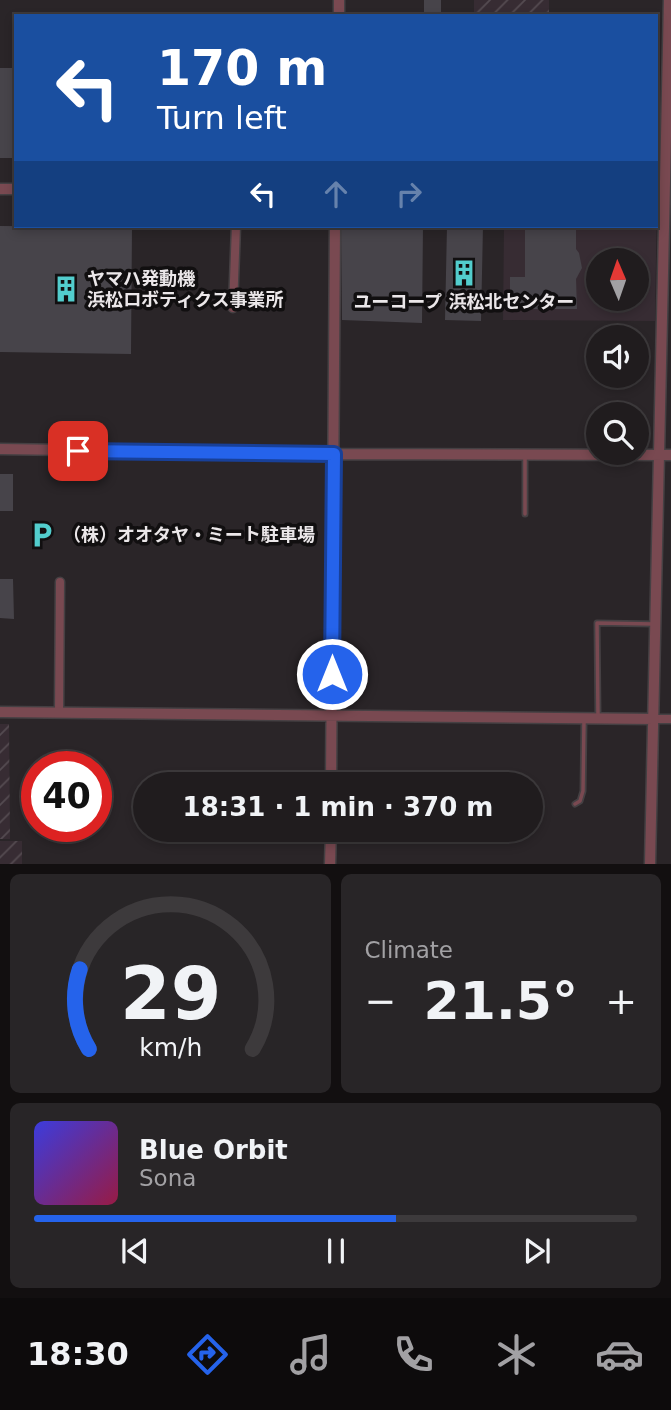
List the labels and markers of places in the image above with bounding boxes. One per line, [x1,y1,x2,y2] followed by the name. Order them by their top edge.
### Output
[449,258,479,288] building icon: ユーコープ 浜松北センター
[87,268,283,310] place label: ヤマハ発動機 浜松ロボティクス事業所
[51,274,81,304] building icon: ヤマハ発動機 浜松ロボティクス事業所
[353,291,575,312] place label: ユーコープ 浜松北センター
[48,421,108,481] pin
[27,520,57,550] parking icon: （株）オオタヤ・ミート駐車場
[63,524,315,545] place label: （株）オオタヤ・ミート駐車場

